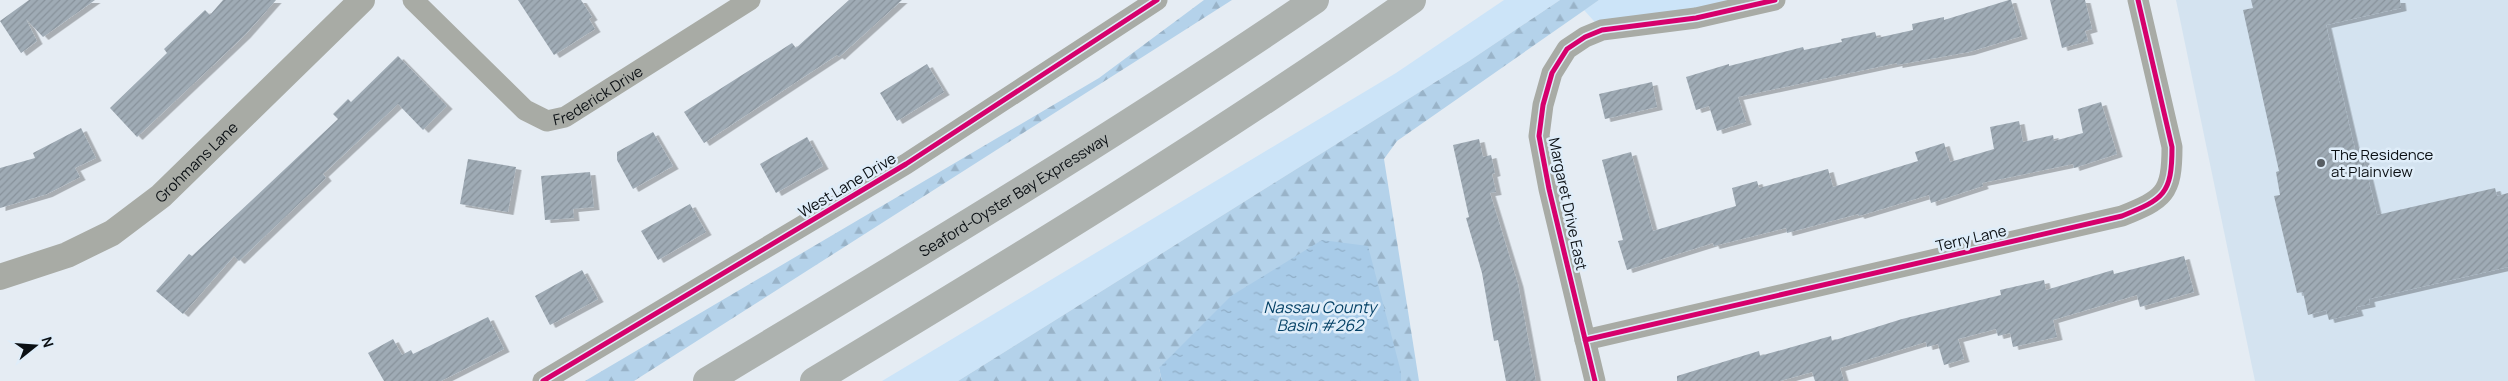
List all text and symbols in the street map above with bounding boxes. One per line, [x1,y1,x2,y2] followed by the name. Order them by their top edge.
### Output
[551,60,647,130] street label: Frederick Drive
[150,116,242,207] street label: Grohmans Lane
[915,128,1113,261] street label: Seaford-Oyster Bay Expressway
[1544,136,1592,272] street label: Margaret Drive East
[2331,144,2434,182] place label: The Residence at Plainview
[794,147,900,222] street label: West Lane Drive
[2315,157,2327,169] marker: The Residence at Plainview
[1934,220,2009,256] street label: Terry Lane
[1264,296,1379,336] water label: Nassau County Basin #262
[10,321,60,371] north arrow
[37,334,58,350] text: N

